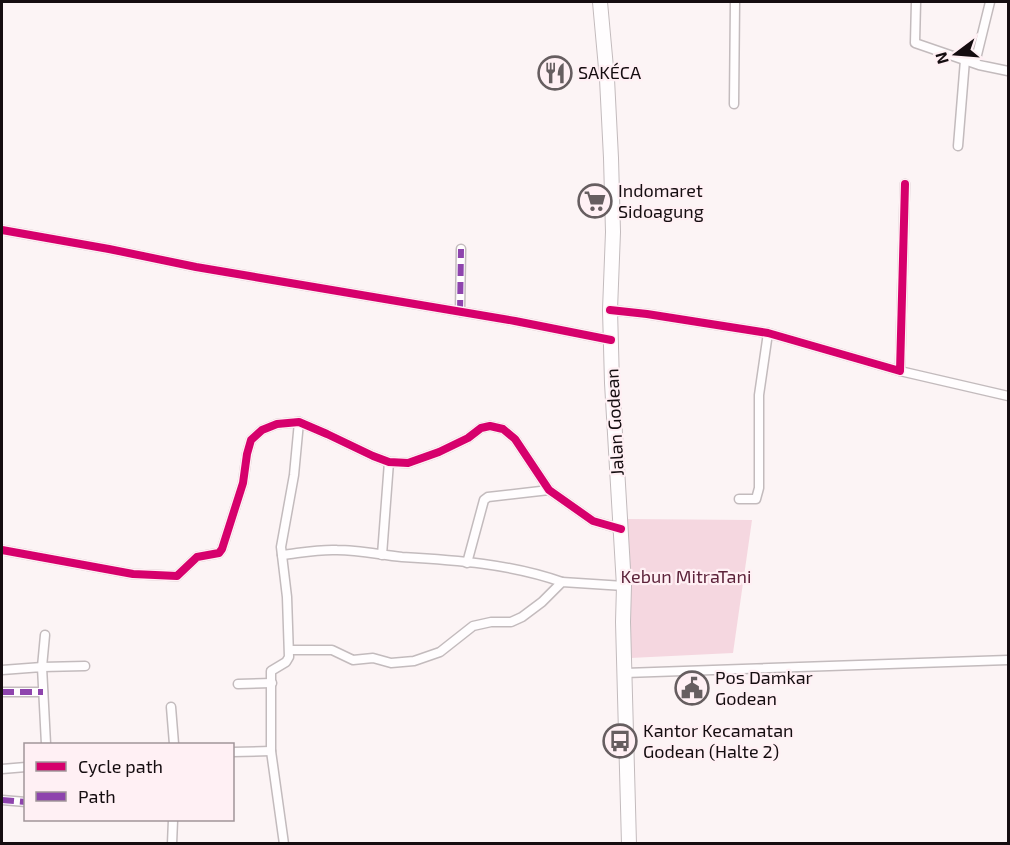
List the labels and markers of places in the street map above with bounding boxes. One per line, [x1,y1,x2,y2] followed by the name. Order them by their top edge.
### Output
[537,55,573,91] restaurant icon: SAKÉCA
[578,61,642,83] place label: SAKÉCA
[618,179,704,222] place label: Indomaret Sidoagung
[577,183,613,219] supermarket icon: Indomaret Sidoagung
[715,666,813,709] place label: Pos Damkar Godean
[674,670,710,706] public building icon: Pos Damkar Godean
[643,719,794,762] place label: Kantor Kecamatan Godean (Halte 2)
[602,723,638,759] bus stop icon: Kantor Kecamatan Godean (Halte 2)

